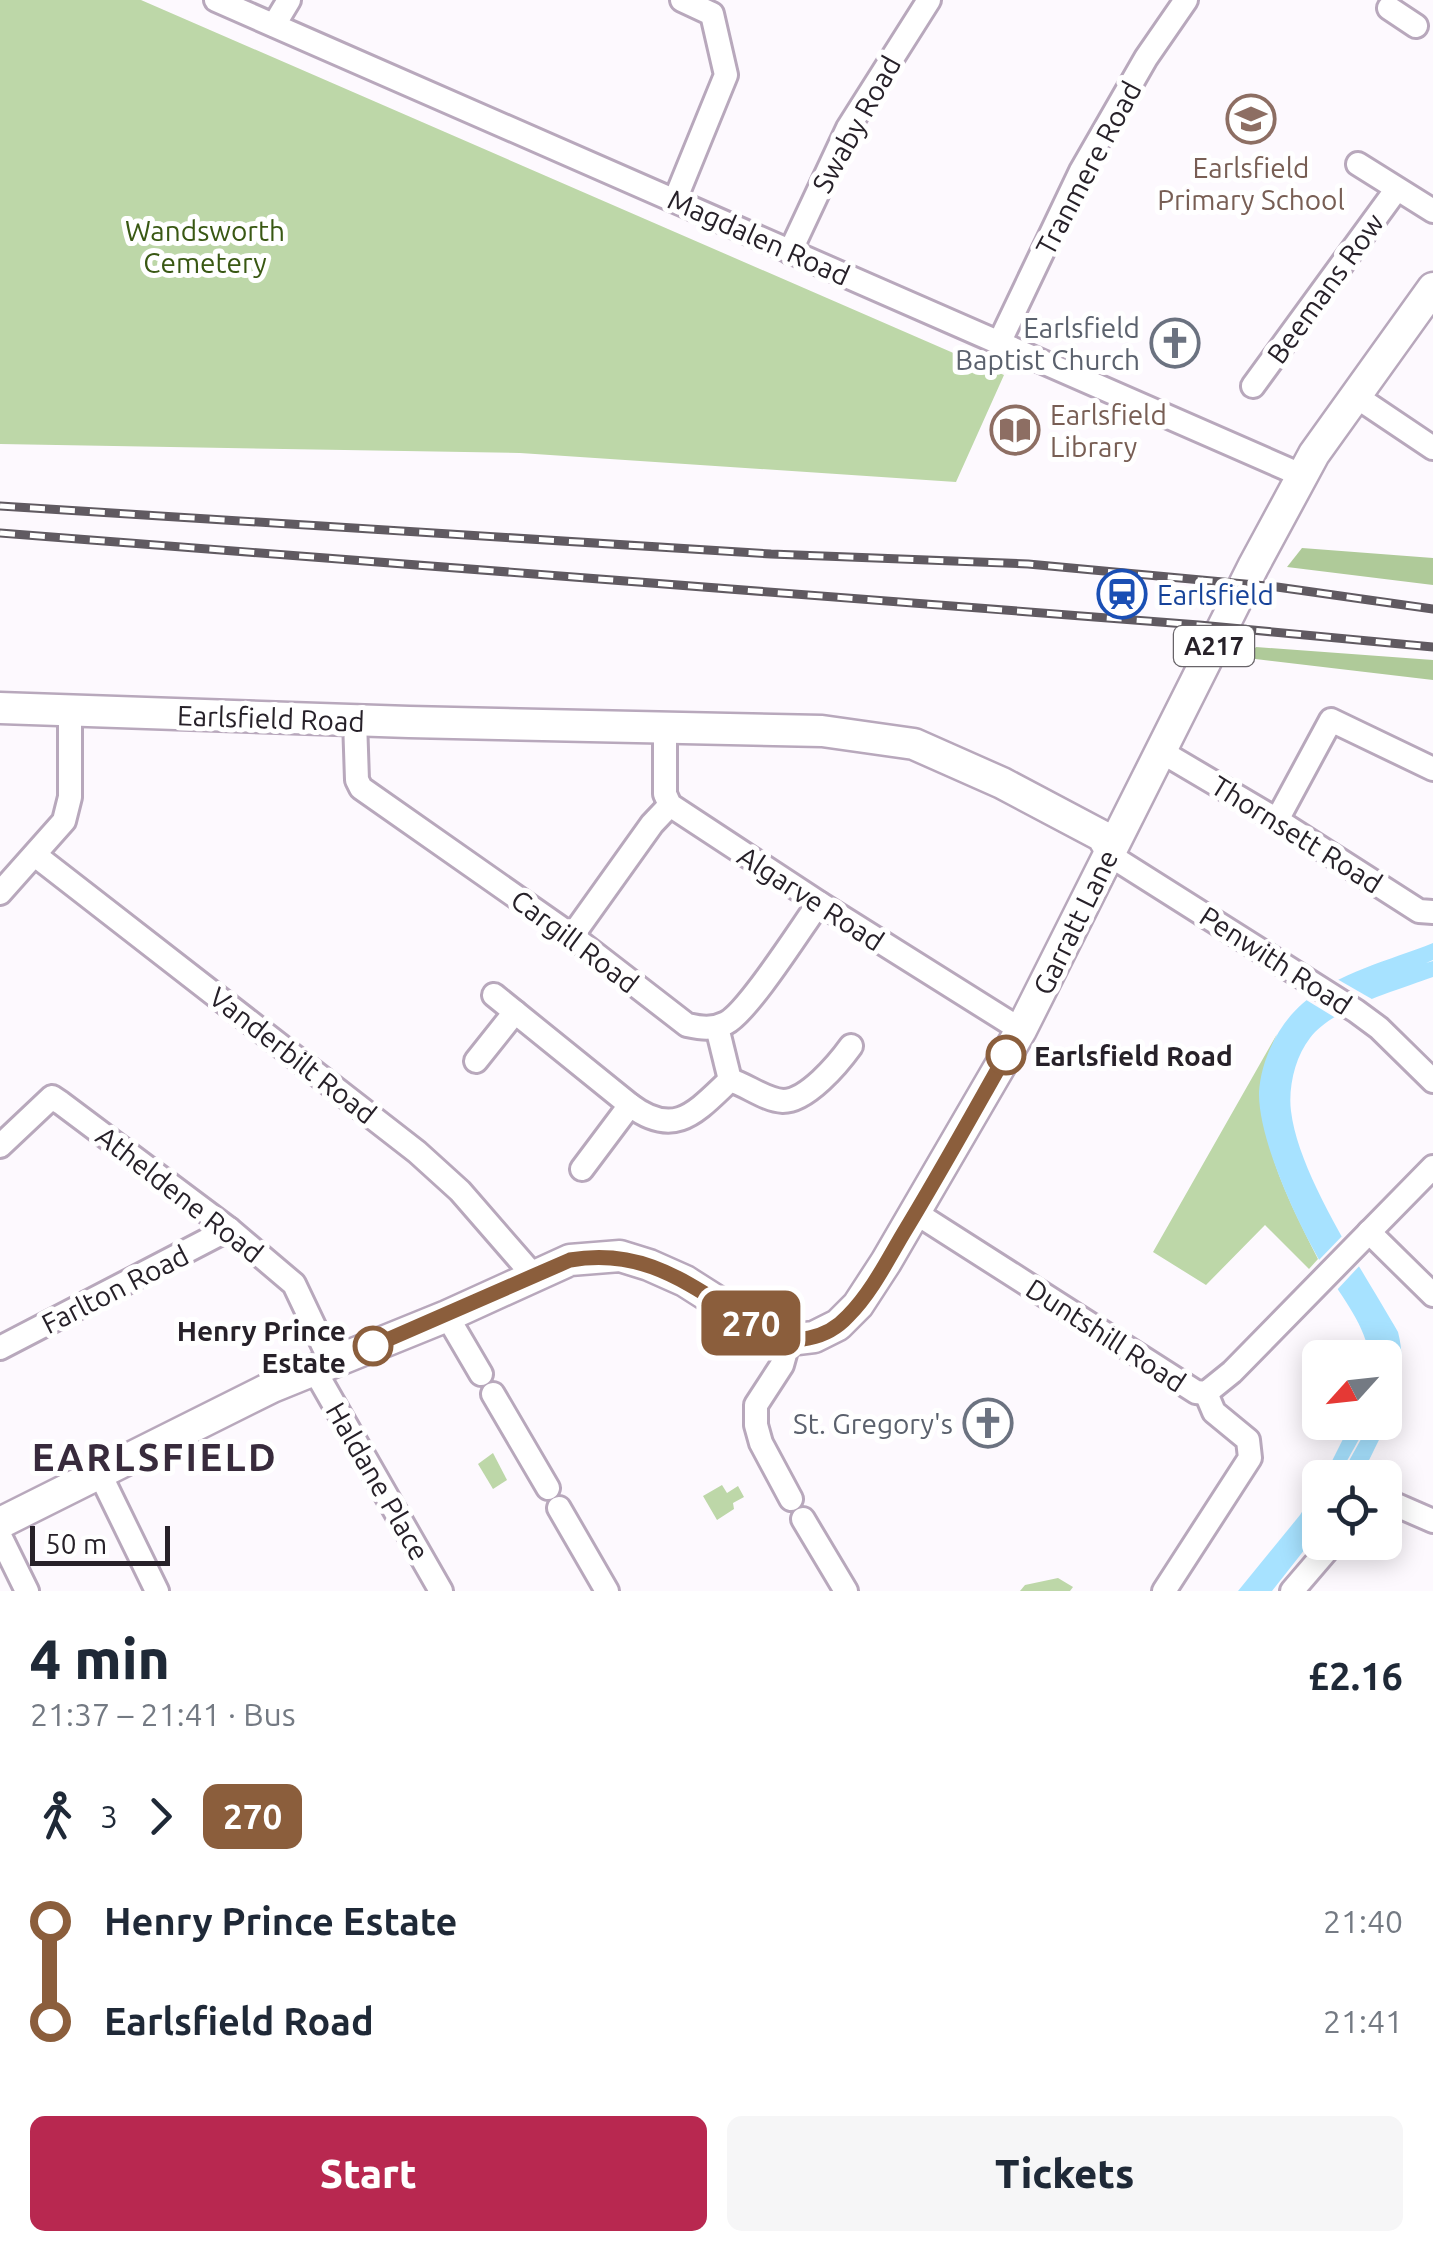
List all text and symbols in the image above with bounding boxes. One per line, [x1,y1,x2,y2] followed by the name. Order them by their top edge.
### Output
[806,50,906,198] street label: Swaby Road
[1029,76,1147,260] street label: Tranmere Road
[1225,93,1277,145] school or university icon: Earlsfield Primary School
[1157,152,1345,215] place label: Earlsfield Primary School
[663,183,855,291] street label: Magdalen Road
[1260,207,1390,369] street label: Beemans Row
[125,215,285,278] park label: Wandsworth Cemetery
[955,312,1140,375] place label: Earlsfield Baptist Church
[1149,317,1201,369] church icon: Earlsfield Baptist Church
[1050,399,1167,462] place label: Earlsfield Library
[989,404,1041,456] library icon: Earlsfield Library
[1096,568,1148,620] station icon: Earlsfield
[1157,579,1274,610] place label: Earlsfield
[1174,626,1254,666] road number: A217
[177,699,365,737] street label: Earlsfield Road
[1206,769,1388,899] street label: Thornsett Road
[732,839,890,957] street label: Algarve Road
[1027,845,1123,999] street label: Garratt Lane
[505,883,645,999] street label: Cargill Road
[1195,900,1357,1020] street label: Penwith Road
[204,980,382,1130] street label: Vanderbilt Road
[987,1036,1025,1074] marker: Earlsfield Road
[1034,1040,1233,1071] place label: Earlsfield Road
[91,1120,269,1268] street label: Atheldene Road
[37,1239,193,1339] street label: Farlton Road
[1021,1272,1191,1398] street label: Duntshill Road
[694,1290,808,1356] line badge: 270
[721,1303,781,1343] text: 270
[177,1315,346,1378] place label: Henry Prince Estate
[354,1327,392,1365] marker: Henry Prince Estate
[1302,1340,1402,1440] north arrow
[1302,1340,1402,1560] map controls
[320,1397,436,1565] street label: Haldane Place
[962,1397,1014,1449] church icon: St. Gregory's
[793,1408,953,1439] place label: St. Gregory's
[32,1436,278,1478] district label: EARLSFIELD
[1302,1460,1402,1560] button: locate
[30,1521,170,1566] scale bar
[45,1528,107,1559] text: 50 m
[30,1628,170,1689] text: 4 min
[1308,1655,1403,1697] text: £2.16
[30,1696,296,1732] text: 21:37 – 21:41 · Bus
[30,1789,85,1844] icon: walk
[133,1789,188,1844] icon: forward
[223,1796,282,1836] text: 270
[100,1798,118,1834] text: 3
[104,1900,458,1942] text: Henry Prince Estate
[1323,1903,1403,1939] text: 21:40
[104,2000,374,2042] text: Earlsfield Road
[1323,2003,1403,2039] text: 21:41
[30,2116,707,2231] button: Start
[727,2116,1403,2231] button: Tickets

